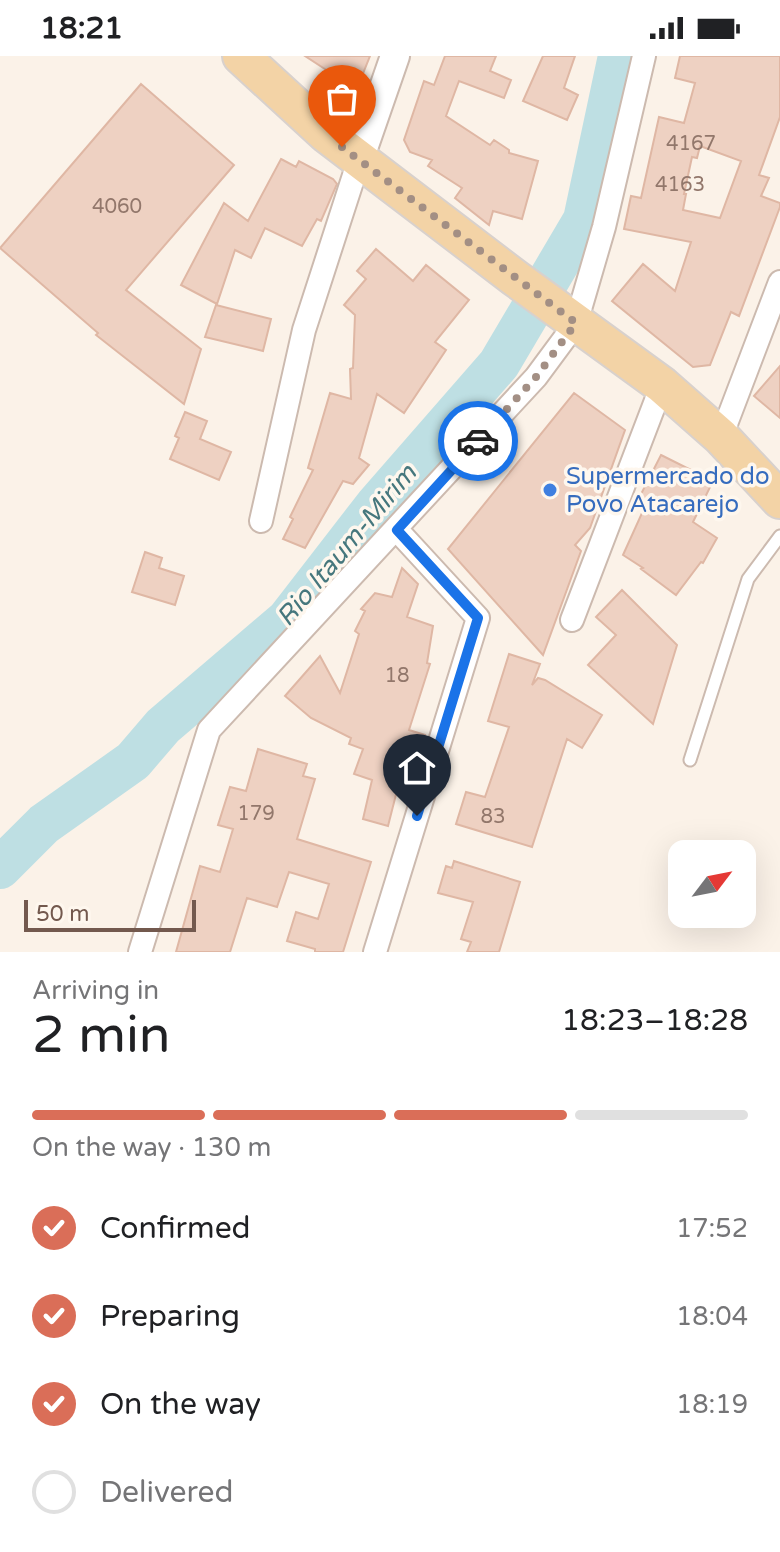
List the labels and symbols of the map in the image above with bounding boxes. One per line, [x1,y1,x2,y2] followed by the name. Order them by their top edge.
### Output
[308,65,376,147] pin
[666,132,716,156] house number: 4167
[655,173,705,197] house number: 4163
[92,195,142,219] house number: 4060
[438,401,518,481] courier
[270,457,424,632] water label: Rio Itaum-Mirim
[566,462,770,519] place label: Supermercado do Povo Atacarejo
[541,481,559,499] marker: Supermercado do Povo Atacarejo
[384,664,410,688] house number: 18
[383,734,451,816] pin
[237,802,275,826] house number: 179
[480,805,506,829] house number: 83
[668,840,756,928] north arrow
[24,896,196,932] scale bar

